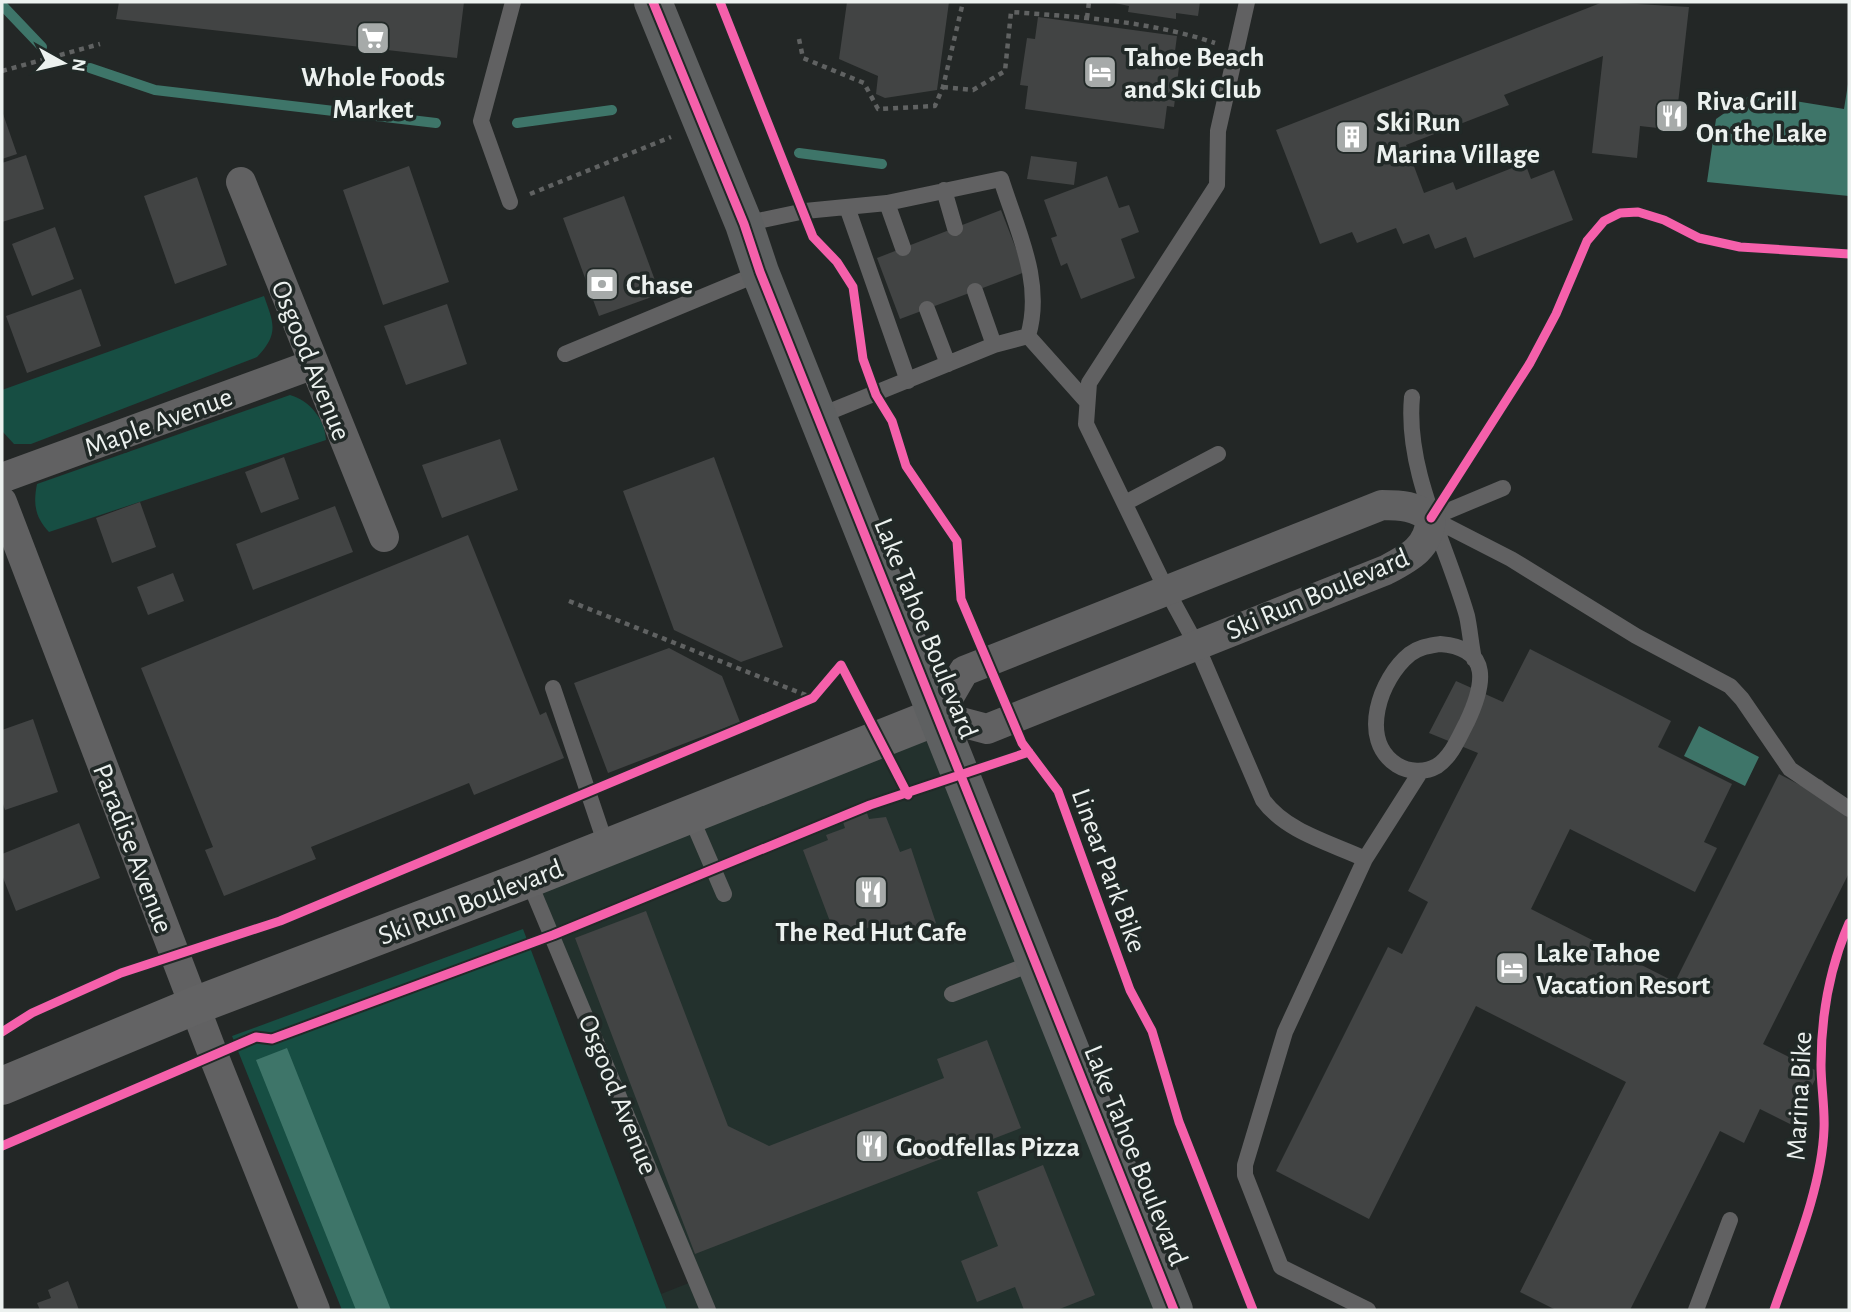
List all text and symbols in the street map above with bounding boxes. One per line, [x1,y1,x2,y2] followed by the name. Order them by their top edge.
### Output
[354,19,392,57] supermarket icon: Whole Foods Market
[28,28,98,98] north arrow
[1124,44,1264,104] place label: Tahoe Beach and Ski Club
[1081,53,1119,91] hotel icon: Tahoe Beach and Ski Club
[68,57,89,73] text: N
[301,64,445,124] place label: Whole Foods Market
[1696,88,1827,148] place label: Riva Grill On the Lake
[1653,97,1691,135] restaurant icon: Riva Grill On the Lake
[1376,109,1540,169] place label: Ski Run Marina Village
[1333,118,1371,156] building icon: Ski Run Marina Village
[583,265,621,303] bank icon: Chase
[626,272,693,300] place label: Chase
[265,277,355,445] street label: Osgood Avenue
[81,383,236,463] street label: Maple Avenue
[868,514,982,743] street label: Lake Tahoe Boulevard
[1222,544,1413,646] street label: Ski Run Boulevard
[87,760,177,937] street label: Paradise Avenue
[1066,785,1151,956] street label: Linear Park Bike
[375,855,567,951] street label: Ski Run Boulevard
[852,873,890,911] restaurant icon: The Red Hut Cafe
[775,919,967,947] place label: The Red Hut Cafe
[1536,940,1711,1000] place label: Lake Tahoe Vacation Resort
[1493,949,1531,987] hotel icon: Lake Tahoe Vacation Resort
[572,1011,662,1179] street label: Osgood Avenue
[1783,1031,1817,1161] street label: Marina Bike
[1078,1041,1192,1270] street label: Lake Tahoe Boulevard
[853,1127,891,1165] restaurant icon: Goodfellas Pizza
[896,1134,1080,1162] place label: Goodfellas Pizza

